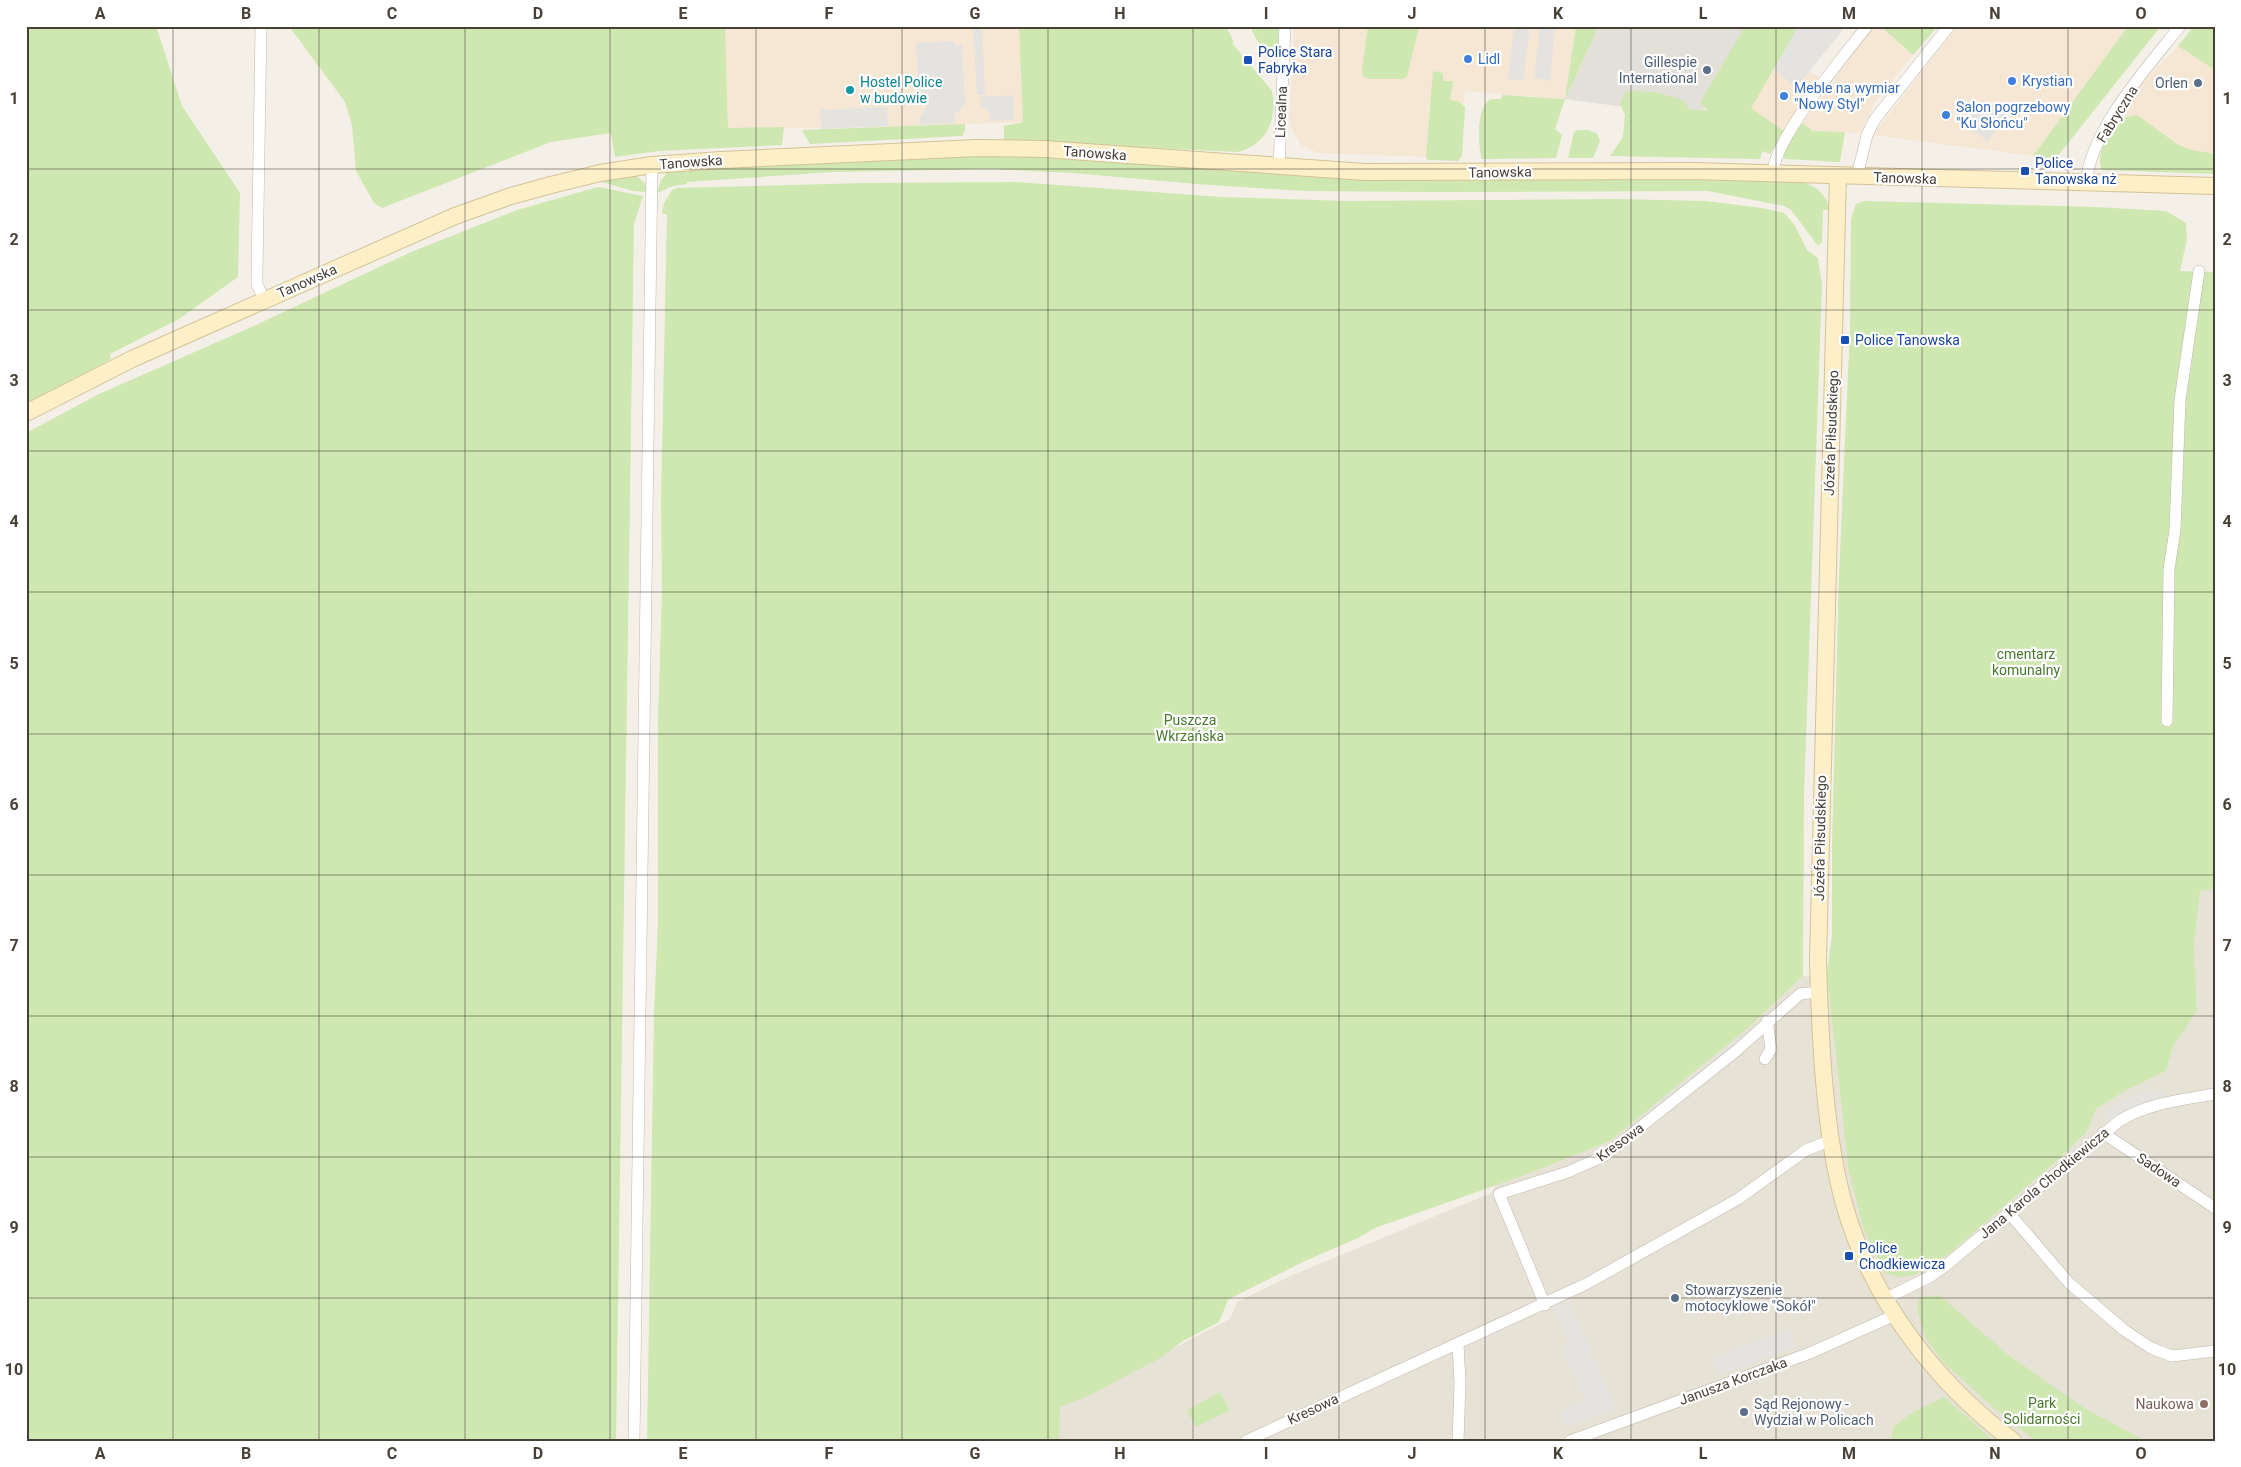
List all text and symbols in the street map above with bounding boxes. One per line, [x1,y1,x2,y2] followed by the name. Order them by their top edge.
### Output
[95,4,106,23] text: A
[241,4,251,23] text: B
[387,4,397,23] text: C
[533,4,543,23] text: D
[679,4,688,23] text: E
[825,4,834,23] text: F
[970,4,981,23] text: G
[1114,4,1126,23] text: H
[1264,4,1268,23] text: I
[1408,4,1416,23] text: J
[1553,4,1564,23] text: K
[1699,4,1708,23] text: L
[1842,4,1856,23] text: M
[1989,4,2001,23] text: N
[2135,4,2147,23] text: O
[1258,44,1332,76] place label: Police Stara Fabryka
[1478,51,1500,67] place label: Lidl
[1462,53,1474,65] marker: Lidl
[1242,54,1254,66] marker: Police Stara Fabryka
[1619,54,1697,86] place label: Gillespie International
[1701,64,1713,76] marker: Gillespie International
[2022,73,2073,89] place label: Krystian
[860,74,942,106] place label: Hostel Police w budowie
[2006,75,2018,87] marker: Krystian
[2155,75,2188,91] place label: Orlen
[2192,77,2204,89] marker: Orlen
[1794,80,1900,112] place label: Meble na wymiar "Nowy Styl"
[2093,83,2141,145] street label: Fabryczna
[844,84,856,96] marker: Hostel Police w budowie
[1272,86,1290,138] street label: Licealna
[9,89,19,108] text: 1
[2222,89,2232,108] text: 1
[1778,90,1790,102] marker: Meble na wymiar "Nowy Styl"
[1956,99,2071,131] place label: Salon pogrzebowy "Ku Słońcu"
[1940,109,1952,121] marker: Salon pogrzebowy "Ku Słońcu"
[1063,143,1127,163] street label: Tanowska
[659,152,723,172] street label: Tanowska
[2035,155,2117,187] place label: Police Tanowska nż
[1468,163,1532,181] street label: Tanowska
[2019,165,2031,177] marker: Police Tanowska nż
[1873,169,1937,187] street label: Tanowska
[9,230,19,249] text: 2
[2222,230,2232,249] text: 2
[275,261,339,301] street label: Tanowska
[1855,332,1960,348] place label: Police Tanowska
[1839,334,1851,346] marker: Police Tanowska
[1821,370,1841,496] street label: Józefa Piłsudskiego
[9,371,19,390] text: 3
[2222,371,2232,390] text: 3
[9,512,19,531] text: 4
[2222,512,2232,531] text: 4
[1992,646,2060,678] park label: cmentarz komunalny
[9,654,19,673] text: 5
[2222,654,2232,673] text: 5
[1156,712,1224,744] park label: Puszcza Wkrzańska
[1811,775,1829,901] street label: Józefa Piłsudskiego
[9,795,19,814] text: 6
[2222,795,2232,814] text: 6
[9,936,19,955] text: 7
[2222,936,2232,955] text: 7
[9,1077,19,1096] text: 8
[2222,1077,2232,1096] text: 8
[1593,1120,1647,1164] street label: Kresowa
[1976,1124,2112,1242] street label: Jana Karola Chodkiewicza
[2134,1149,2184,1191] street label: Sadowa
[9,1218,19,1237] text: 9
[2222,1218,2232,1237] text: 9
[1859,1240,1945,1272] place label: Police Chodkiewicza
[1843,1250,1855,1262] marker: Police Chodkiewicza
[1685,1282,1816,1314] place label: Stowarzyszenie motocyklowe "Sokół"
[1669,1292,1681,1304] marker: Stowarzyszenie motocyklowe "Sokół"
[1677,1354,1789,1408] street label: Janusza Korczaka
[5,1360,23,1379] text: 10
[2218,1360,2236,1379] text: 10
[1285,1390,1341,1428] street label: Kresowa
[2003,1395,2081,1427] park label: Park Solidarności
[1754,1396,1874,1428] place label: Sąd Rejonowy - Wydział w Policach
[2135,1396,2194,1412] place label: Naukowa
[2198,1398,2210,1410] marker: Naukowa
[1738,1406,1750,1418] marker: Sąd Rejonowy - Wydział w Policach
[95,1444,106,1463] text: A
[241,1444,251,1463] text: B
[387,1444,397,1463] text: C
[533,1444,543,1463] text: D
[679,1444,688,1463] text: E
[825,1444,834,1463] text: F
[970,1444,981,1463] text: G
[1114,1444,1126,1463] text: H
[1264,1444,1268,1463] text: I
[1408,1444,1416,1463] text: J
[1553,1444,1564,1463] text: K
[1699,1444,1708,1463] text: L
[1842,1444,1856,1463] text: M
[1989,1444,2001,1463] text: N
[2135,1444,2147,1463] text: O

